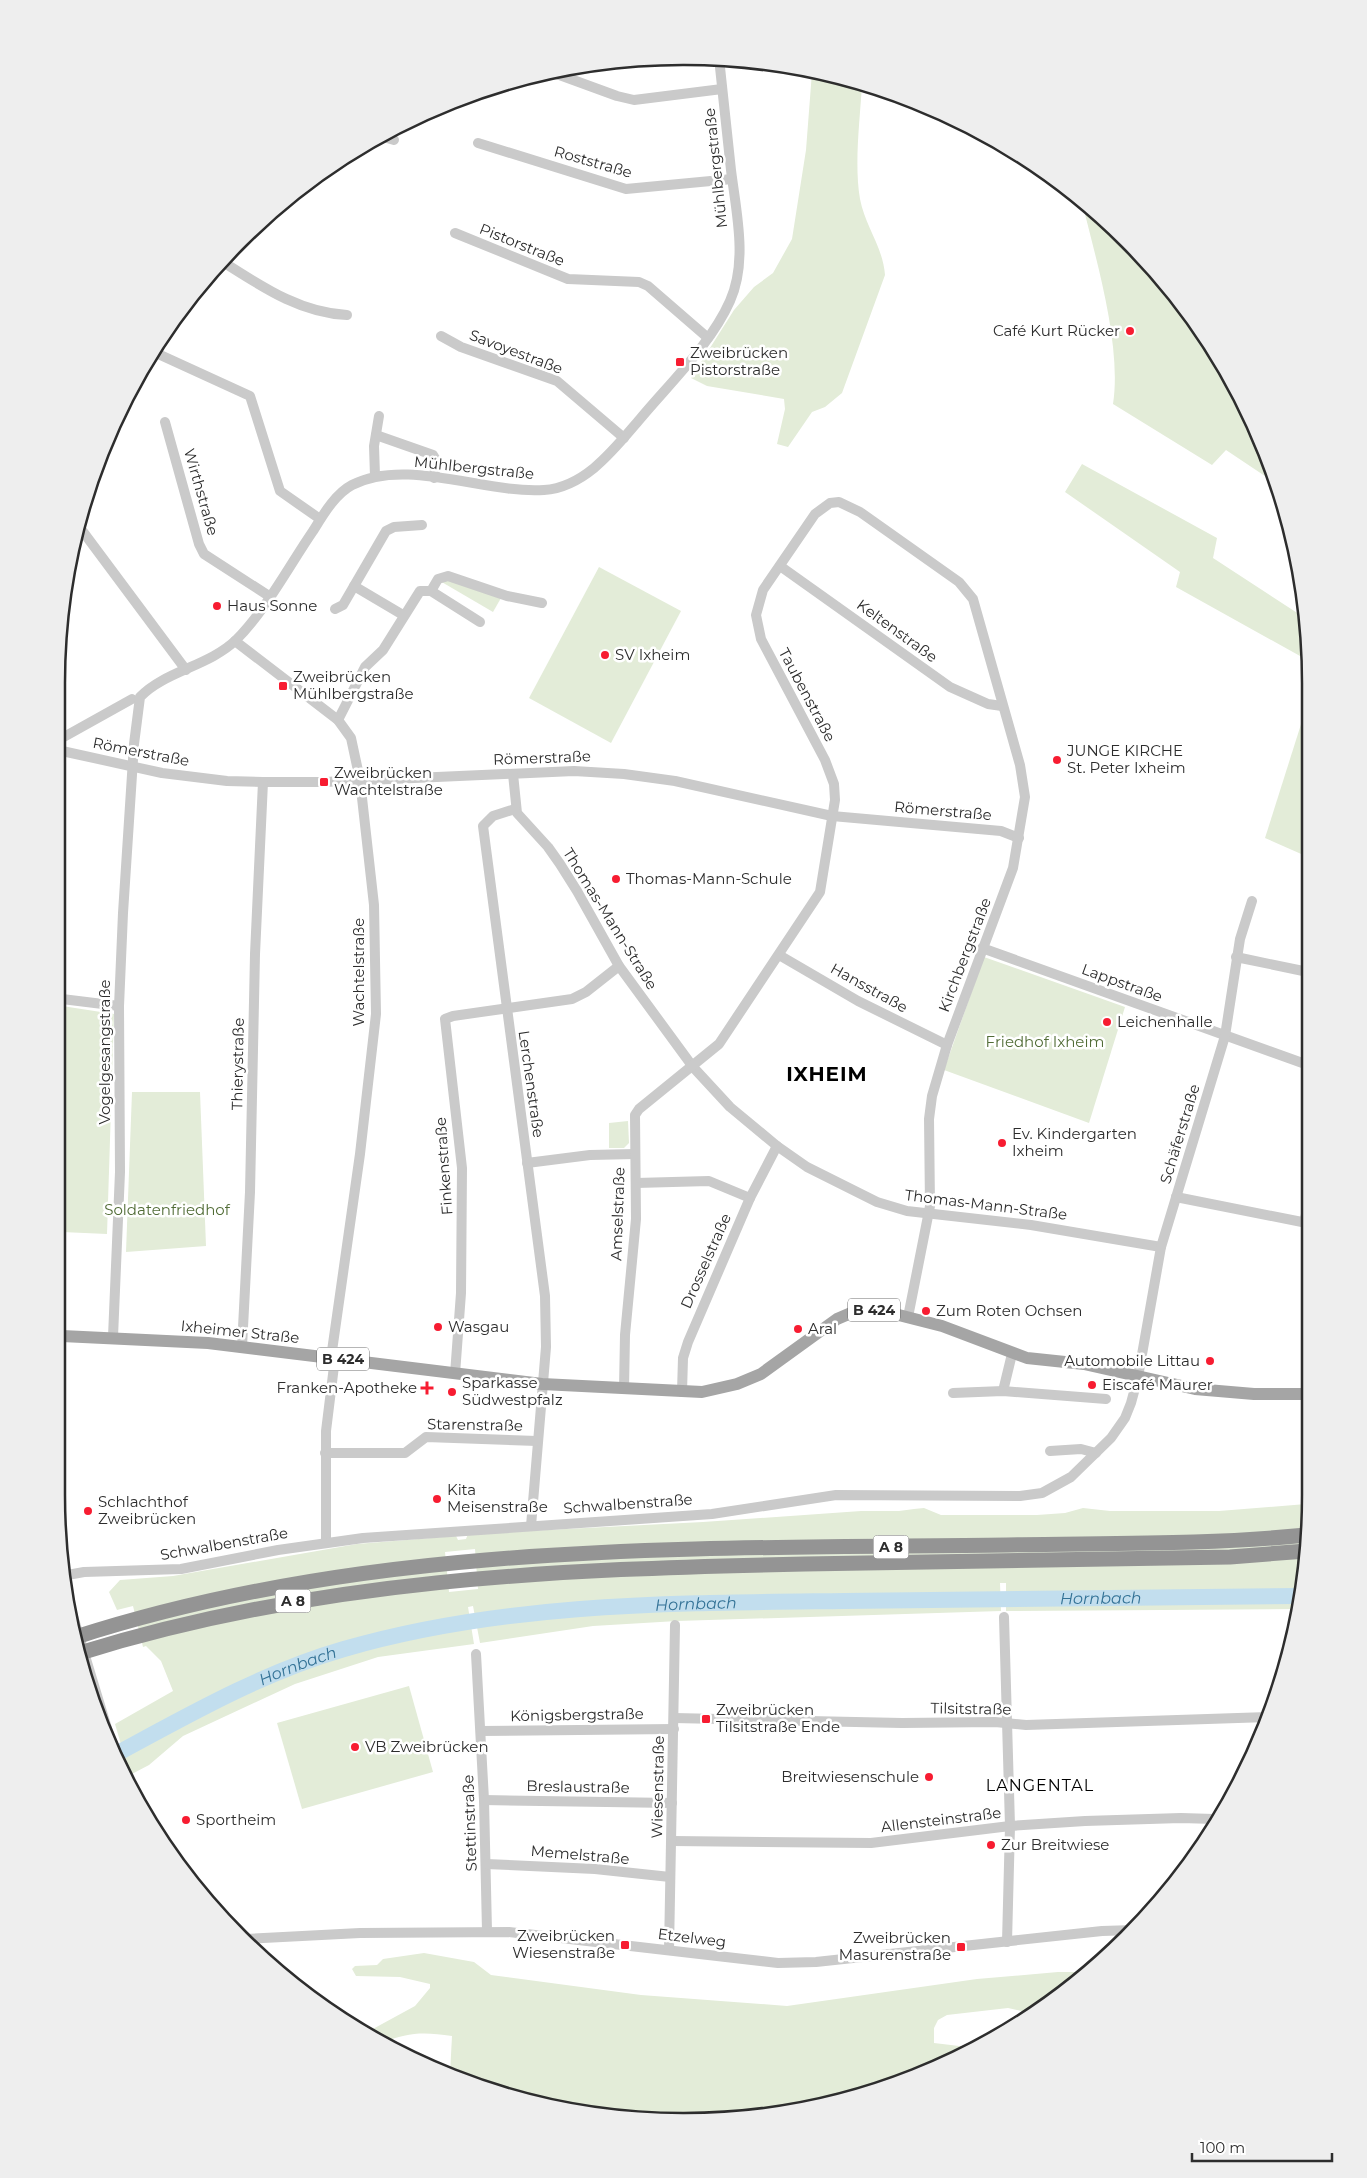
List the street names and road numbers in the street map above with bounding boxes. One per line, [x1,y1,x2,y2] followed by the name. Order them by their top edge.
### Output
[700,107,731,229] street label: Mühlbergstraße
[552,141,634,182] street label: Roststraße
[477,219,568,270] street label: Pistorstraße
[467,325,566,378] street label: Savoyestraße
[180,446,223,538] street label: Wirthstraße
[413,452,535,483] street label: Mühlbergstraße
[853,595,941,666] street label: Keltenstraße
[775,645,840,745] street label: Taubenstraße
[91,733,191,770] street label: Römerstraße
[493,746,591,769] street label: Römerstraße
[893,797,993,824] street label: Römerstraße
[559,844,662,993] street label: Thomas-Mann-Straße
[934,895,995,1015] street label: Kirchbergstraße
[349,918,368,1026] street label: Wachtelstraße
[827,959,911,1017] street label: Hansstraße
[1079,959,1165,1006] street label: Lappstraße
[95,979,114,1125] street label: Vogelgesangstraße
[227,1018,248,1110] street label: Thierystraße
[515,1029,548,1139] street label: Lerchenstraße
[1155,1082,1204,1186] street label: Schäferstraße
[431,1116,456,1216] street label: Finkenstraße
[606,1167,629,1261] street label: Amselstraße
[904,1185,1068,1224] street label: Thomas-Mann-Straße
[676,1210,735,1311] street label: Drosselstraße
[848,1298,900,1322] road number: B 424
[180,1316,300,1347] street label: Ixheimer Straße
[317,1348,369,1370] road number: B 424
[427,1414,523,1435] street label: Starenstraße
[563,1490,693,1517] street label: Schwalbenstraße
[159,1523,289,1564] street label: Schwalbenstraße
[874,1535,908,1558] road number: A 8
[276,1590,310,1612] road number: A 8
[930,1698,1012,1719] street label: Tilsitstraße
[510,1704,644,1725] street label: Königsbergstraße
[647,1735,668,1839] street label: Wiesenstraße
[458,1774,481,1872] street label: Stettinstraße
[526,1776,630,1797] street label: Breslaustraße
[880,1803,1002,1836] street label: Allensteinstraße
[530,1841,630,1868] street label: Memelstraße
[657,1924,727,1951] street label: Etzelweg

